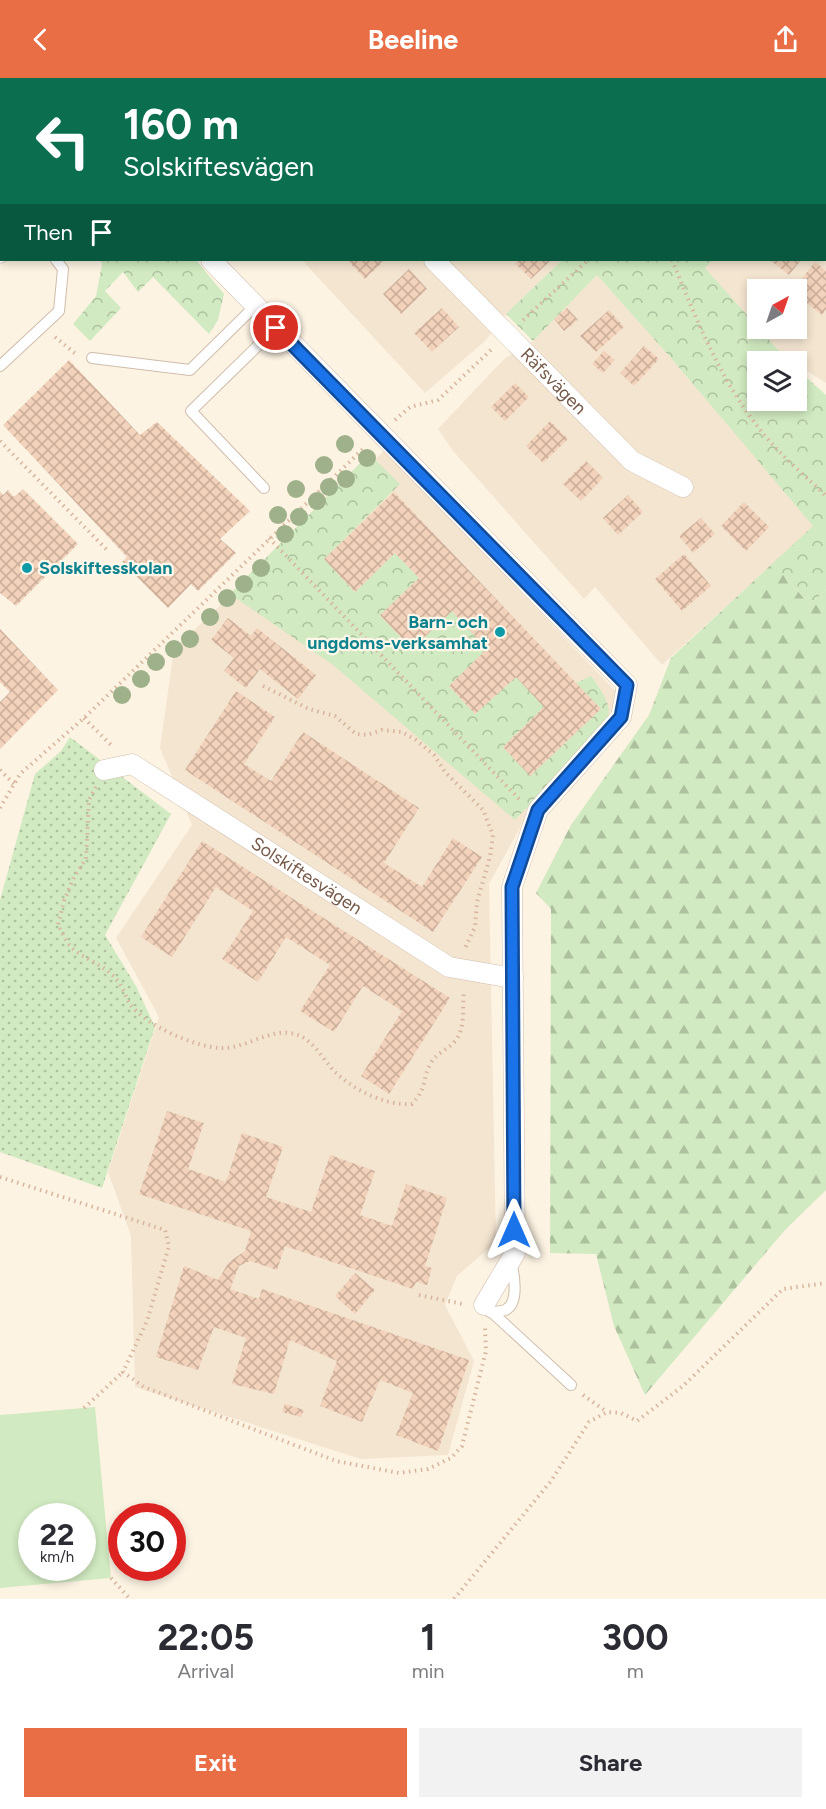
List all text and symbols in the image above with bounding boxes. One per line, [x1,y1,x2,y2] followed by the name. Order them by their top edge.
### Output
[24,23,57,56] icon: back
[368,23,458,56] text: Beeline
[769,23,802,56] icon: share
[123,99,239,150] text: 160 m
[24,102,102,180] icon: left
[123,150,314,183] text: Solskiftesvägen
[85,216,118,249] icon: arrive
[24,219,73,246] text: Then
[747,279,807,339] north arrow
[747,279,807,411] map controls
[250,302,301,353] pin
[259,311,292,344] icon: arrive
[516,343,591,419] street label: Räfsvägen
[747,351,807,411] button: layers
[39,557,172,579] place label: Solskiftesskolan
[20,561,34,575] marker: Solskiftesskolan
[307,611,488,654] place label: Barn- och ungdoms-verksamhat
[493,625,507,639] marker: Barn- och ungdoms-verksamhat
[247,832,366,919] street label: Solskiftesvägen
[482,1198,546,1262] position arrow
[108,1503,186,1581] speed limit sign: 30
[40,1516,74,1553] text: 22
[40,1548,74,1566] text: km/h
[157,1616,254,1659] text: 22:05
[420,1616,436,1659] text: 1
[602,1616,669,1659] text: 300
[178,1659,234,1683] text: Arrival
[412,1659,444,1683] text: min
[627,1659,644,1683] text: m
[24,1728,407,1797] button: Exit
[419,1728,802,1797] button: Share

